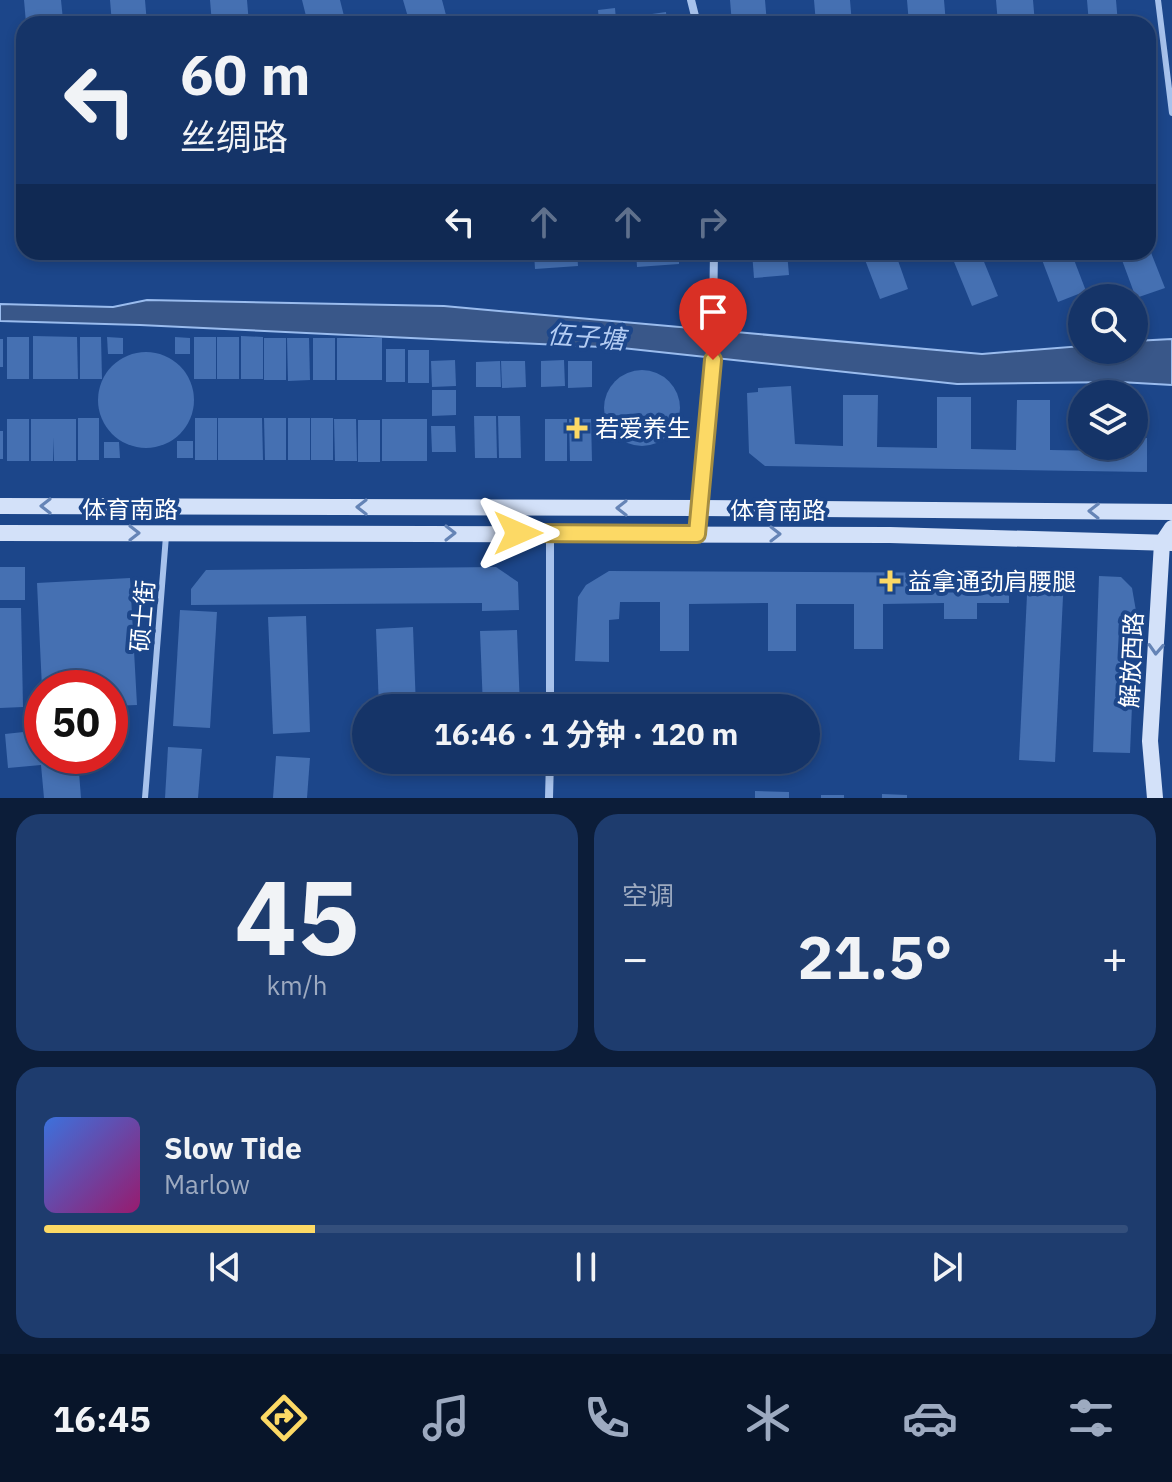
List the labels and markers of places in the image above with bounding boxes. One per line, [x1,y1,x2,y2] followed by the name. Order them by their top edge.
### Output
[679,278,747,360] pin
[595,412,691,444] place label: 若爱养生
[566,417,588,439] marker: 若爱养生
[908,565,1076,597] place label: 益拿通劲肩腰腿
[879,570,901,592] marker: 益拿通劲肩腰腿

